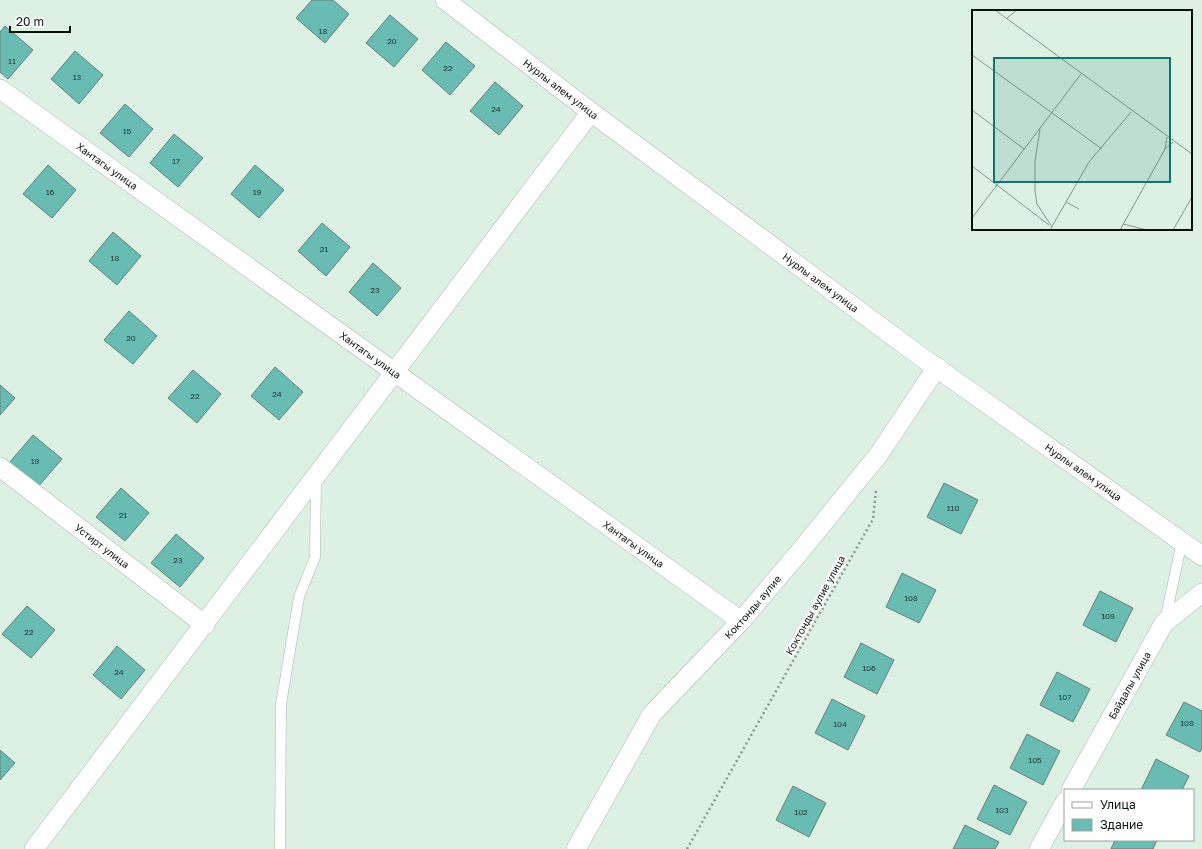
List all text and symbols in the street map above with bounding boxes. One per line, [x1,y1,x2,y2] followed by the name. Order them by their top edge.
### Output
[10,8,70,34] scale bar
[972,10,1192,230] inset map
[16,14,44,29] text: 20 m
[319,26,327,36] house number: 18
[387,36,397,46] house number: 20
[8,56,16,66] house number: 11
[521,56,601,121] street label: Нурлы алем улица
[443,63,453,73] house number: 22
[73,72,82,82] house number: 13
[491,104,501,114] house number: 24
[123,126,132,136] house number: 15
[74,140,140,192] street label: Хантагы улица
[172,156,180,166] house number: 17
[46,187,55,197] house number: 16
[253,187,262,197] house number: 19
[320,244,328,254] house number: 21
[780,250,861,314] street label: Нурлы алем улица
[111,253,119,263] house number: 18
[370,285,380,295] house number: 23
[338,329,403,381] street label: Хантагы улица
[126,333,136,343] house number: 20
[272,389,282,399] house number: 24
[190,391,200,401] house number: 22
[1043,441,1124,503] street label: Нурлы алем улица
[31,456,40,466] house number: 19
[947,503,959,513] house number: 110
[119,510,127,520] house number: 21
[601,518,667,570] street label: Хантагы улица
[73,521,132,570] street label: Устирт улица
[783,553,847,657] street label: Коктонды аулие улица
[173,555,183,565] house number: 23
[722,572,783,641] street label: Коктонды аулие
[904,593,918,603] house number: 108
[1101,611,1115,621] house number: 109
[24,627,34,637] house number: 22
[1106,649,1153,721] street label: Байдалы улица
[862,663,876,673] house number: 106
[114,667,124,677] house number: 24
[1058,692,1072,702] house number: 107
[1180,718,1194,728] house number: 108
[833,719,847,729] house number: 104
[1028,755,1042,765] house number: 105
[1064,789,1194,841] legend
[1100,797,1136,812] text: Улица
[995,805,1009,815] house number: 103
[794,807,808,817] house number: 102
[1100,817,1143,832] text: Здание

